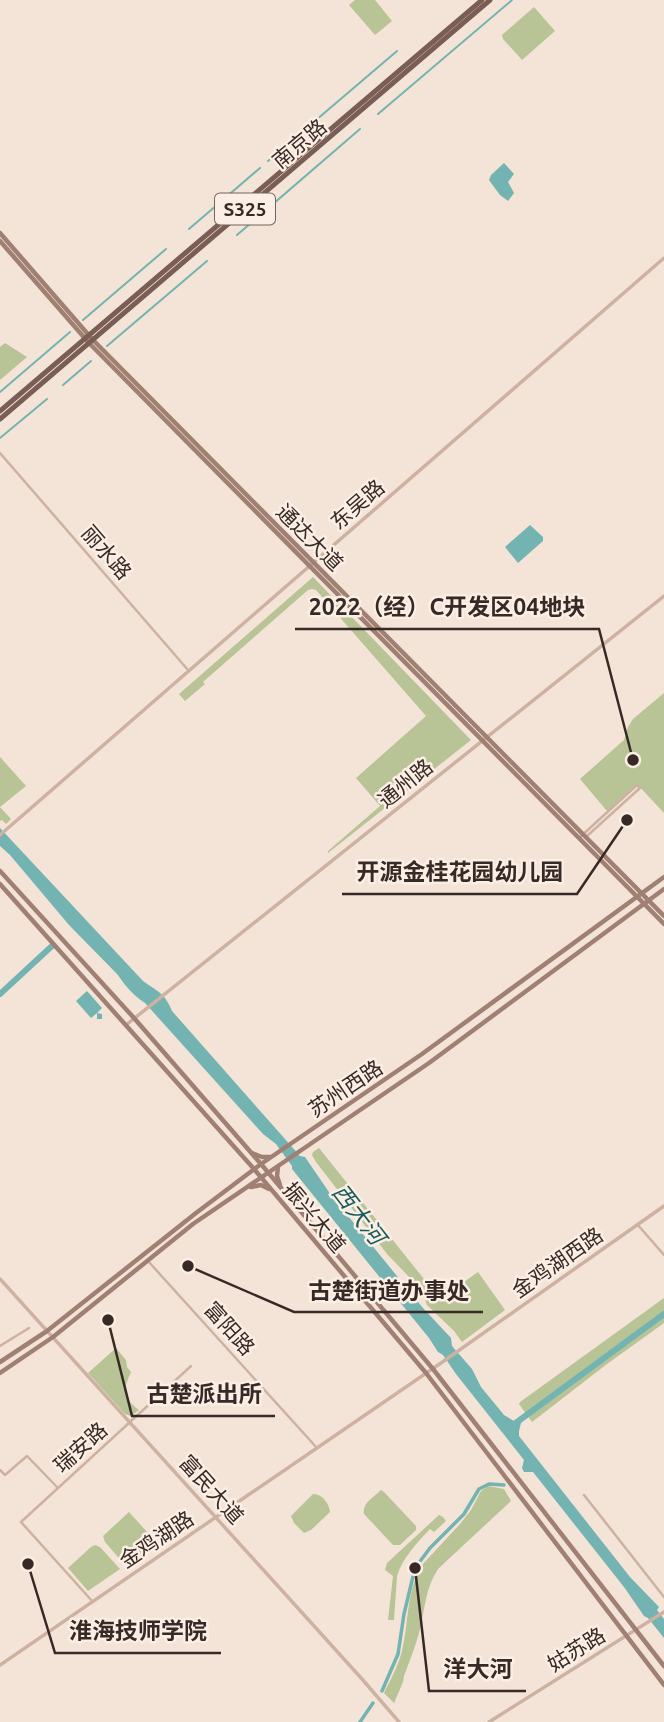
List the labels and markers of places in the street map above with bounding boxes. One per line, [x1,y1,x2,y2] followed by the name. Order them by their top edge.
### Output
[295,585,599,629] callout: 2022（经）C开发区04地块
[342,850,577,894] callout: 开源金桂花园幼儿园
[294,1268,483,1312] callout: 古楚街道办事处
[132,1372,275,1416] callout: 古楚派出所
[55,1609,221,1653] callout: 淮海技师学院
[429,1647,526,1691] callout: 洋大河

